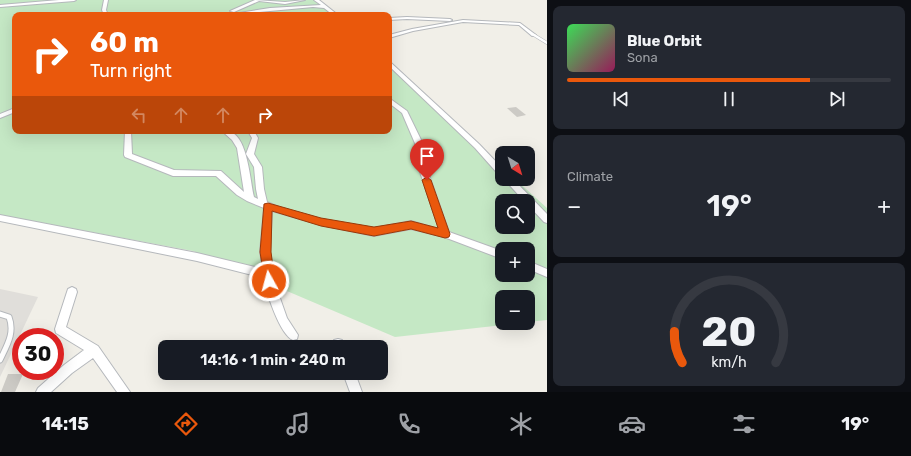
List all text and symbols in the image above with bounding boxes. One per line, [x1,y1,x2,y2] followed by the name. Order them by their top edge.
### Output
[90,26,159,59] text: 60 m
[24,28,76,80] icon: right
[627,32,702,50] text: Blue Orbit
[627,50,658,65] text: Sona
[90,60,172,82] text: Turn right
[610,88,632,110] icon: previous
[718,88,740,110] icon: pause
[826,88,848,110] icon: next
[128,104,150,126] icon: left
[170,104,192,126] icon: ahead
[212,104,234,126] icon: ahead
[254,104,276,126] icon: right
[410,139,444,180] pin
[416,145,438,167] icon: arrive
[495,146,535,186] north arrow
[495,146,535,330] map controls
[567,169,613,184] text: Climate
[707,188,752,224] text: 19°
[567,193,581,220] text: −
[877,193,891,220] text: +
[495,194,535,234] button: search
[495,242,535,282] button: +
[248,260,290,302] position arrow
[495,290,535,330] button: −
[701,306,757,355] text: 20
[12,328,64,380] speed limit sign: 30
[200,351,346,369] text: 14:16 · 1 min · 240 m
[711,353,747,370] text: km/h
[172,410,200,438] icon: directions
[284,410,312,438] icon: music
[395,410,423,438] icon: phone
[507,410,535,438] icon: climate
[618,410,646,438] icon: car
[730,410,758,438] icon: filters
[42,413,89,435] text: 14:15
[841,413,869,435] text: 19°

